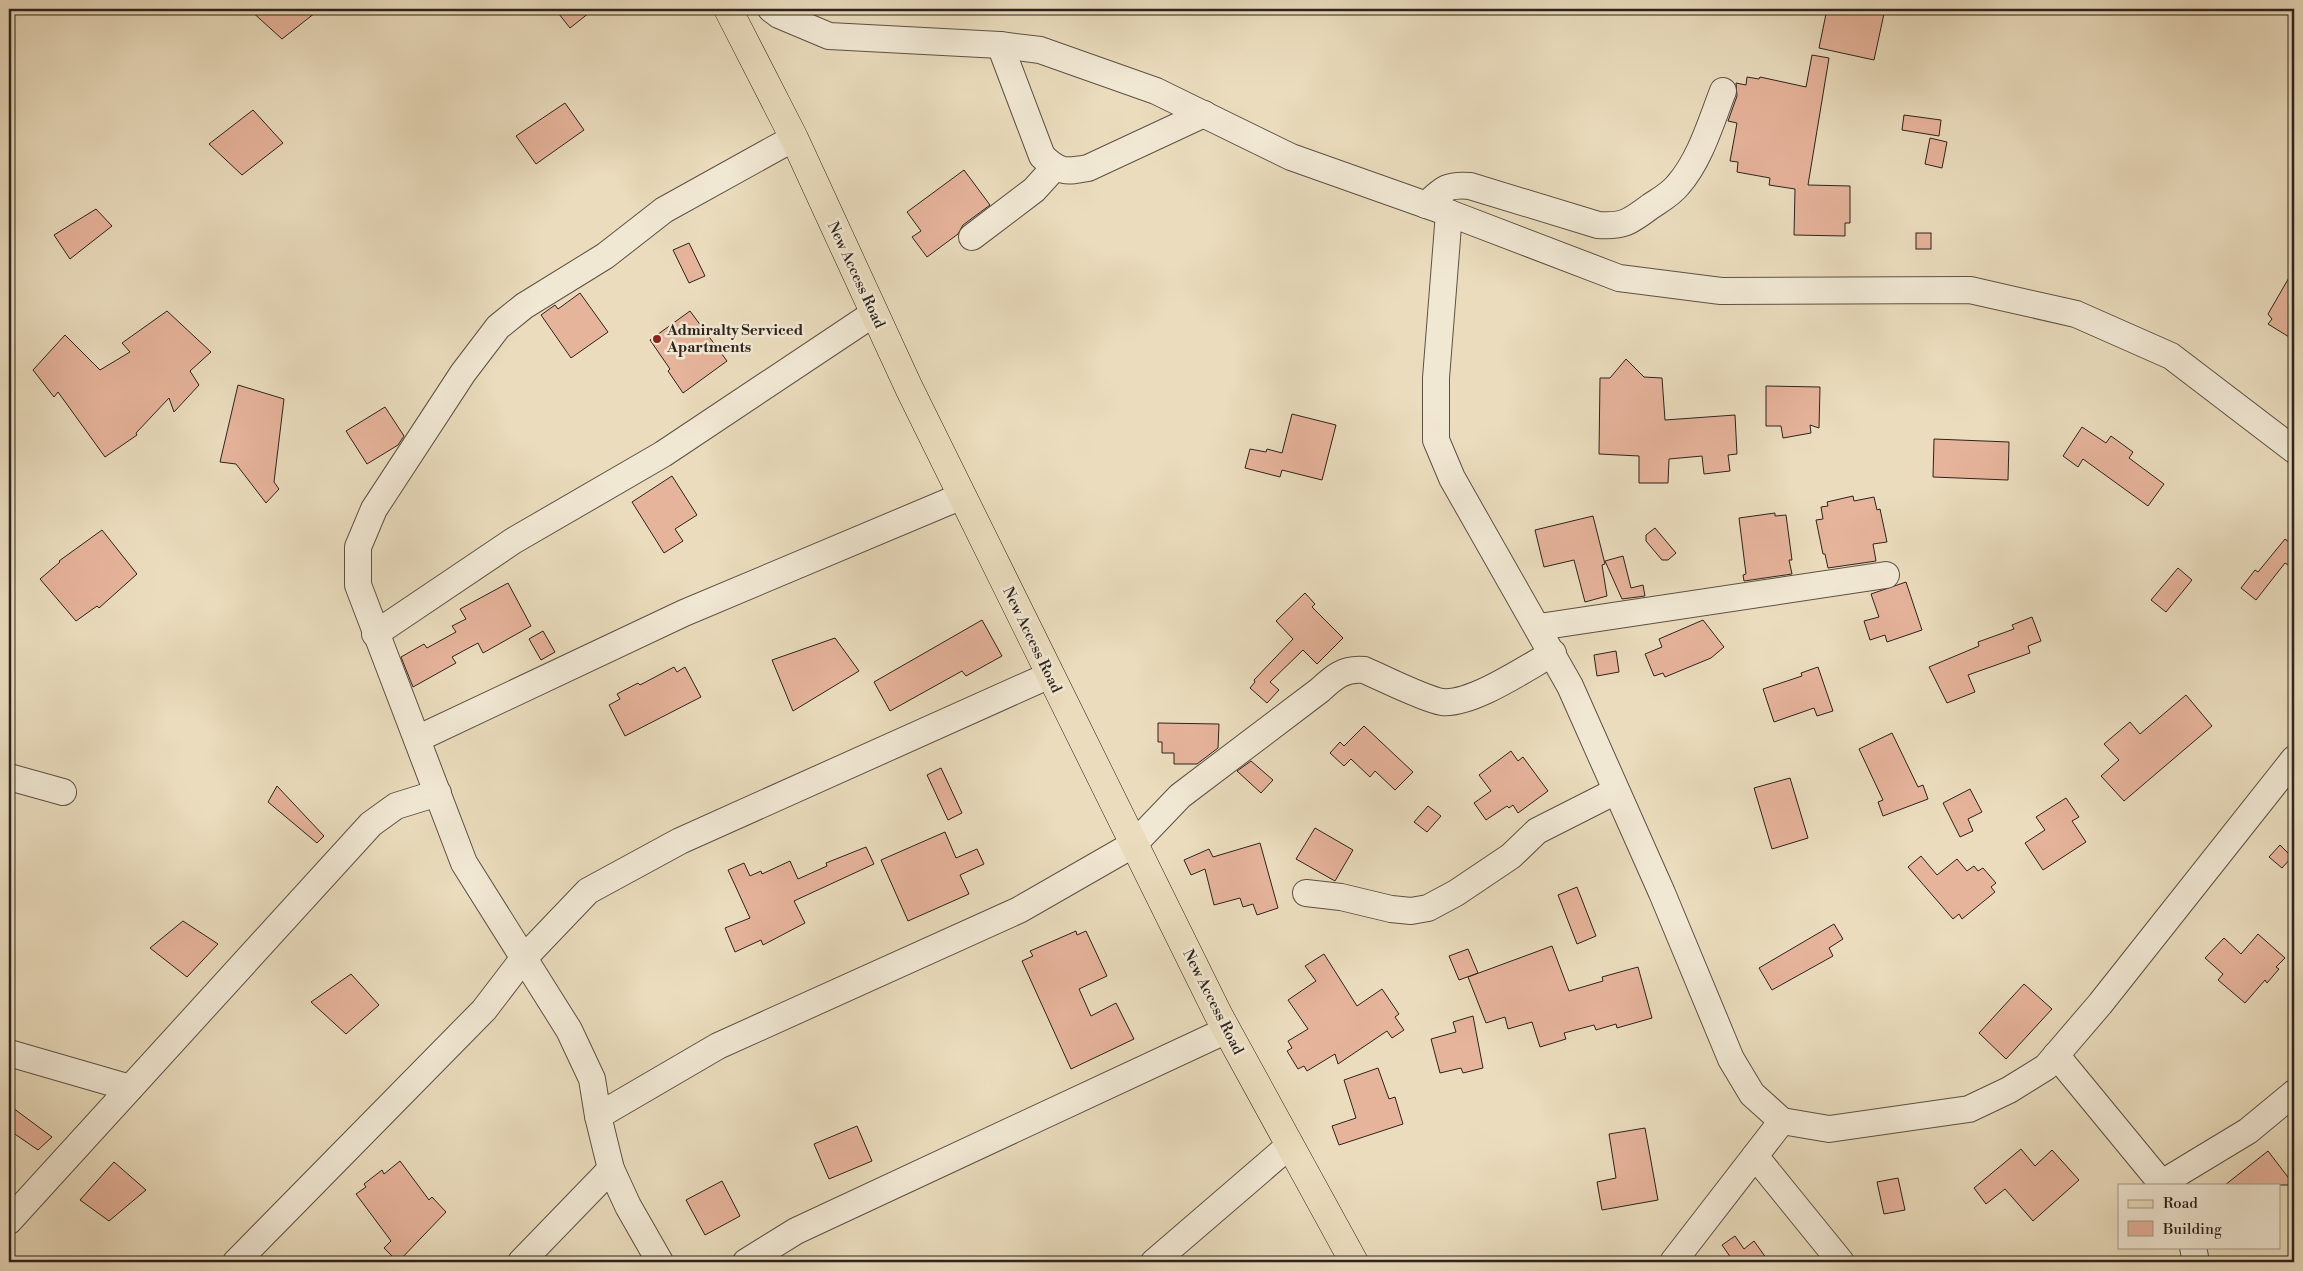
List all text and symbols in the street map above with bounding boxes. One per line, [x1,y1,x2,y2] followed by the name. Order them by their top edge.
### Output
[823,219,889,332] street label: New Access Road
[666,321,804,357] place label: Admiralty Serviced Apartments
[651,333,663,345] marker: Admiralty Serviced Apartments
[998,584,1066,697] street label: New Access Road
[1178,946,1248,1058] street label: New Access Road
[2118,1184,2280,1248] legend
[2163,1194,2198,1213] text: Road
[2162,1220,2222,1239] text: Building

